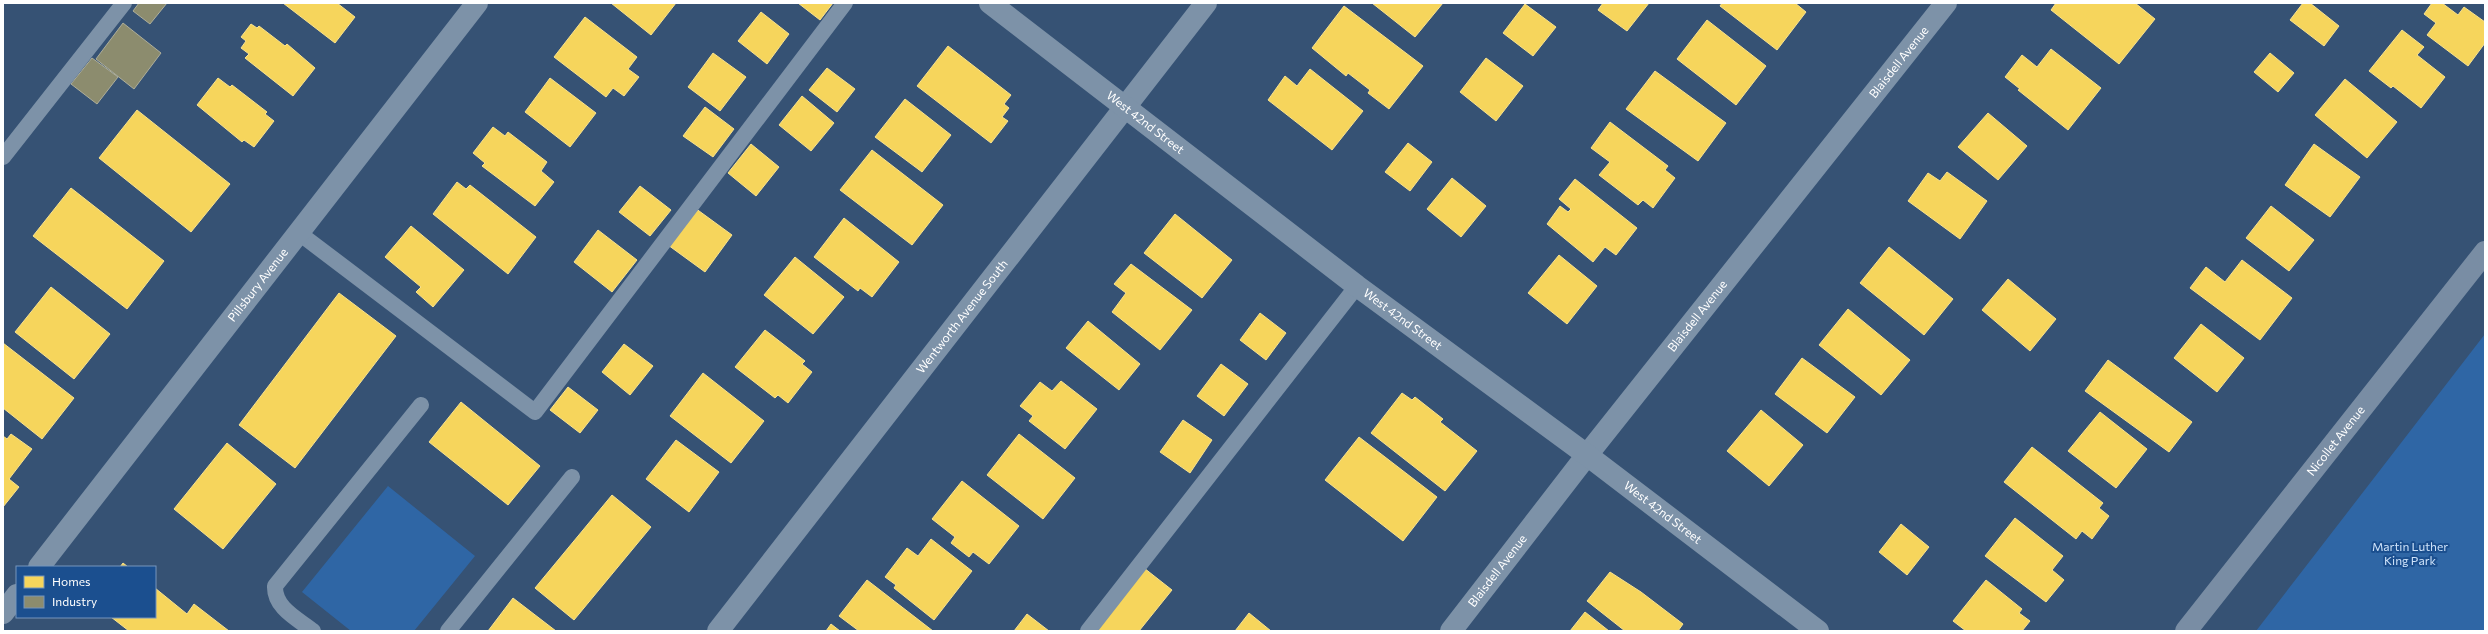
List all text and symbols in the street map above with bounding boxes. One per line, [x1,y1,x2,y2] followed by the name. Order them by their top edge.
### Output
[1865,23,1931,100] street label: Blaisdell Avenue
[1104,88,1187,156] street label: West 42nd Street
[224,245,290,324] street label: Pillsbury Avenue
[913,256,1010,376] street label: Wentworth Avenue South
[1664,277,1729,354] street label: Blaisdell Avenue
[1361,285,1445,352] street label: West 42nd Street
[2303,403,2367,478] street label: Nicollet Avenue
[1622,478,1705,546] street label: West 42nd Street
[1464,531,1529,609] street label: Blaisdell Avenue
[2372,539,2448,567] park label: Martin Luther King Park
[16,566,156,618] legend
[52,574,90,588] text: Homes
[52,594,97,608] text: Industry

